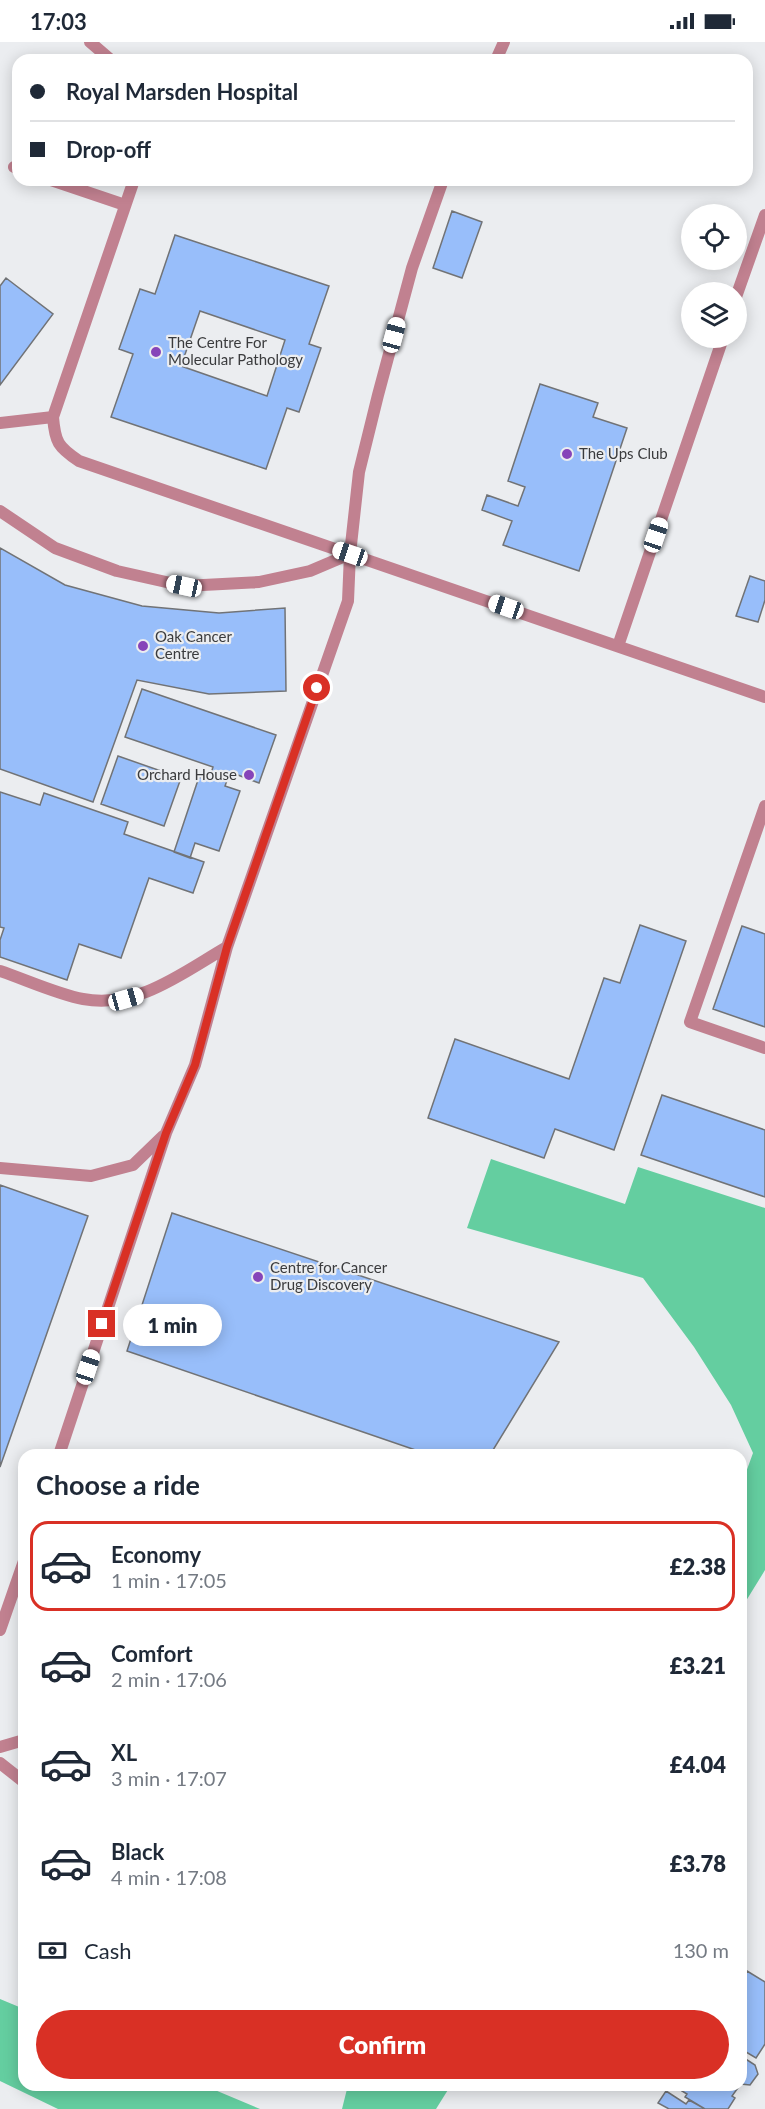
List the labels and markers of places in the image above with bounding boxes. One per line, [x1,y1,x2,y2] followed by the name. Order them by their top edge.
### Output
[168,333,303,368] place label: The Centre For Molecular Pathology
[149,345,163,359] marker: The Centre For Molecular Pathology
[579,444,668,462] place label: The Ups Club
[560,447,574,461] marker: The Ups Club
[155,627,233,662] place label: Oak Cancer Centre
[136,639,150,653] marker: Oak Cancer Centre
[137,765,237,783] place label: Orchard House
[242,768,256,782] marker: Orchard House
[270,1258,388,1293] place label: Centre for Cancer Drug Discovery
[251,1270,265,1284] marker: Centre for Cancer Drug Discovery

